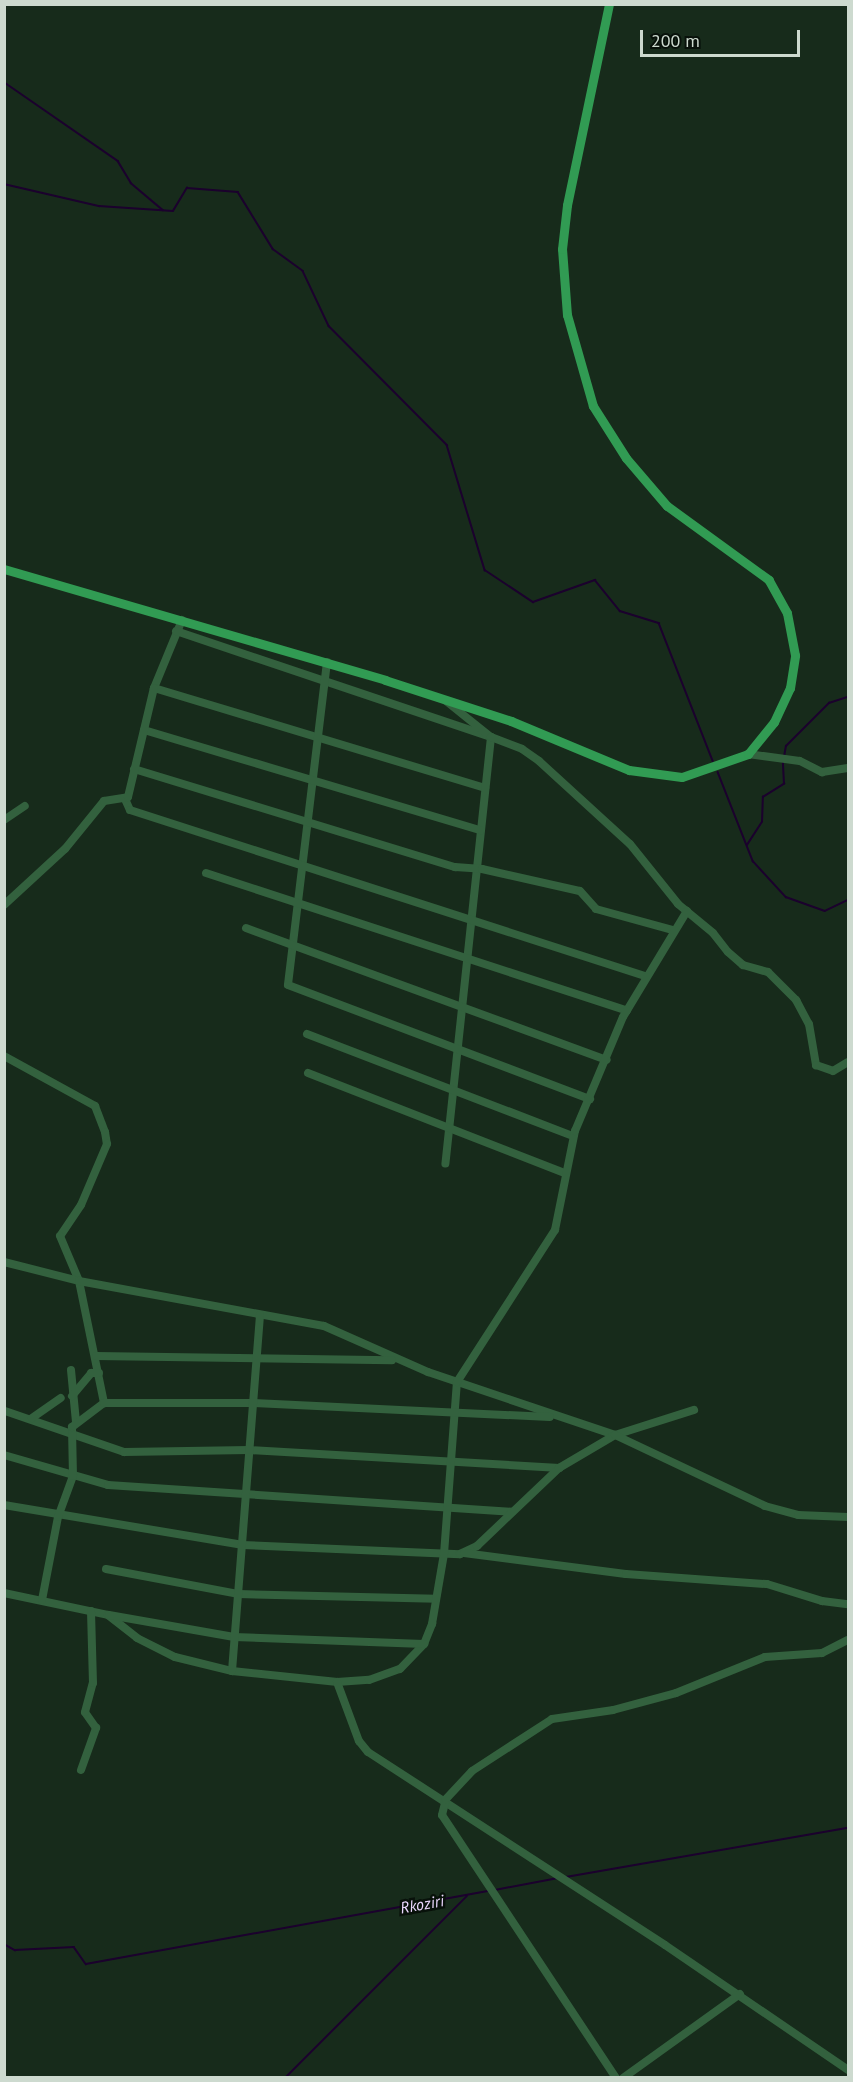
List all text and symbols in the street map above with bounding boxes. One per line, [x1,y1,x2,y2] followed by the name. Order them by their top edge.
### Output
[643,18,804,56] scale bar
[651,29,700,52] text: 200 m
[399,1891,445,1917] water label: Rkoziri

